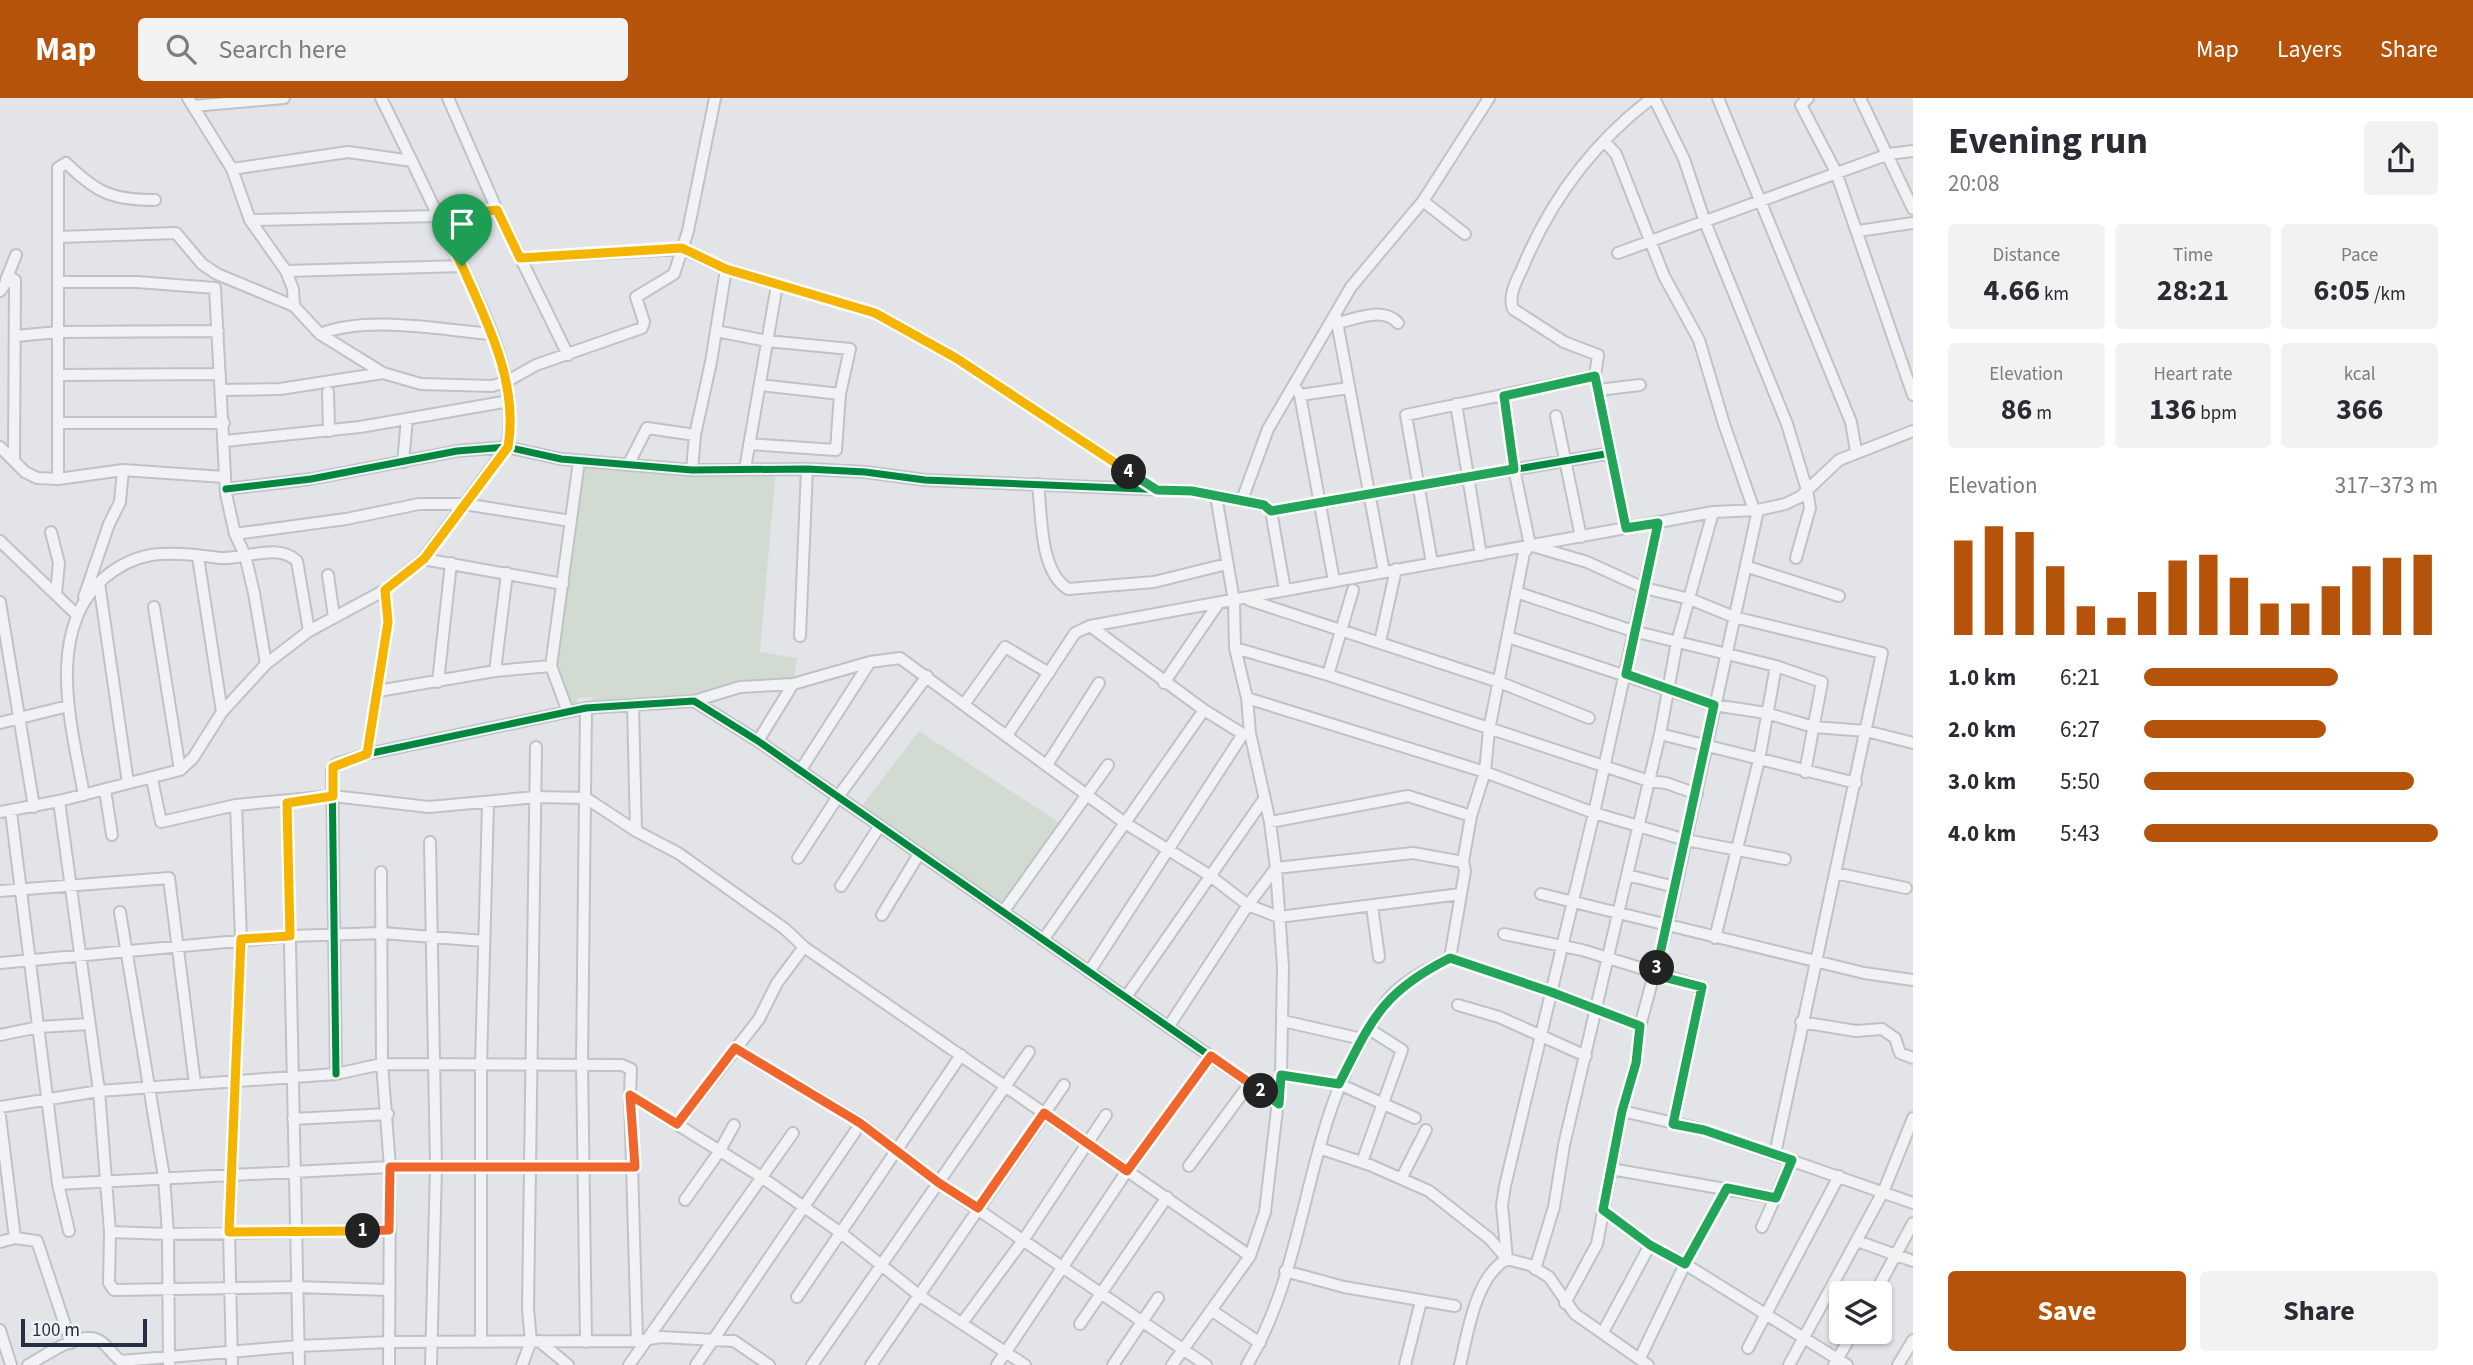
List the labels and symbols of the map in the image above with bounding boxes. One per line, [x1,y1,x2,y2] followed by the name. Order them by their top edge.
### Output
[432,194,492,266] pin
[1112,454,1146,490] pin: 4
[1640,950,1674,986] pin: 3
[1244,1074,1278,1108] pin: 2
[346,1214,380,1248] pin: 1
[21,1316,147,1348] scale bar

